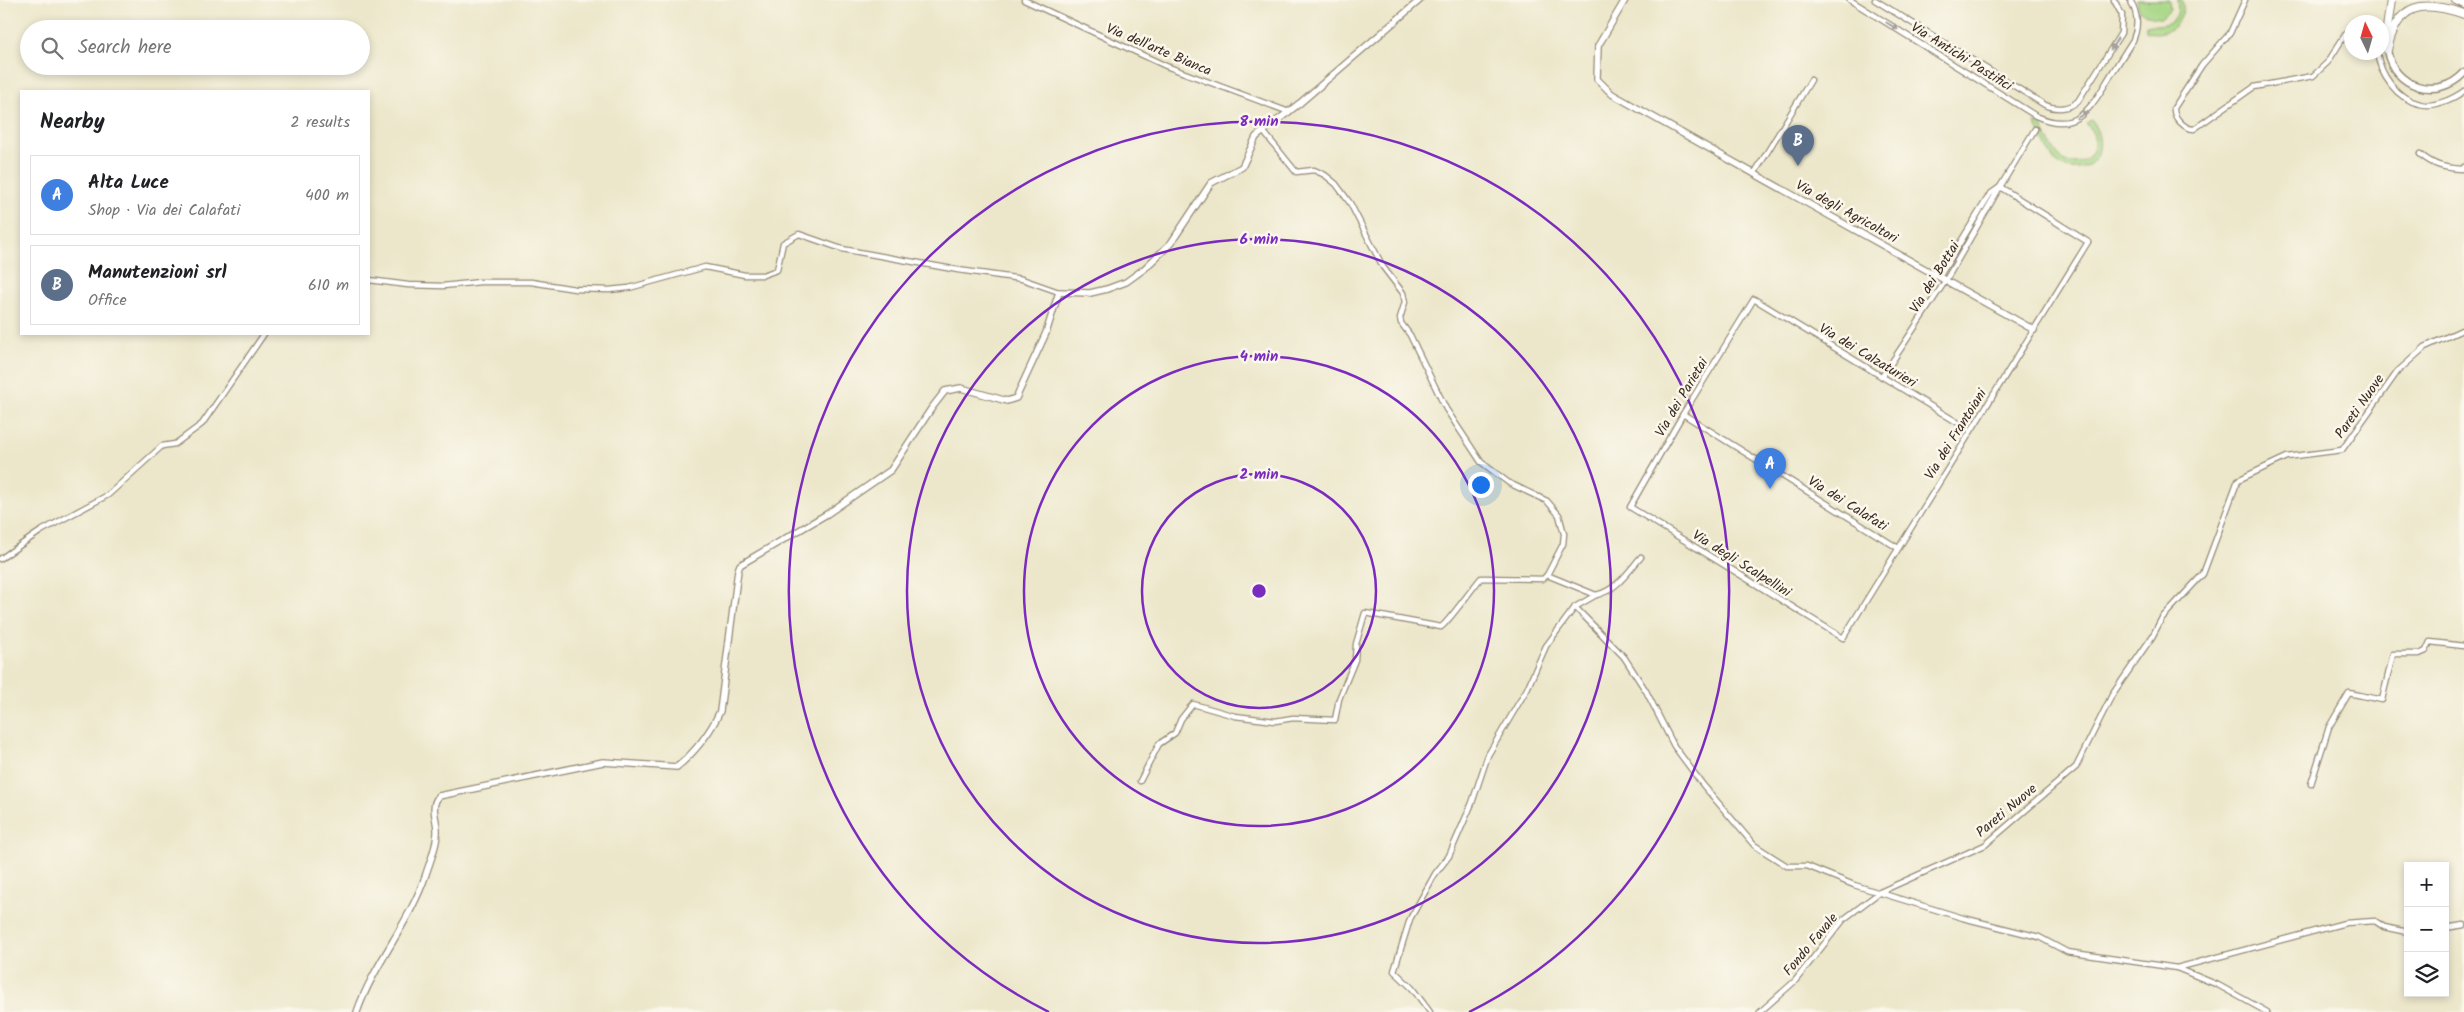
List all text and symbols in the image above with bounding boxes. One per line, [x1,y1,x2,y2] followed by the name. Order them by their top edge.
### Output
[2344,15,2389,60] north arrow
[1906,17,2017,97] street label: Via Antichi Pastifici
[1102,18,1215,82] street label: Via dell'arte Bianca
[20,20,370,75] search box
[1885,21,1898,30] one-way arrow
[78,33,172,63] text: Search here
[38,34,66,62] icon: search
[2109,38,2118,51] one-way arrow
[40,106,105,139] text: Nearby
[290,110,350,135] text: 2 results
[1239,110,1279,134] text: 8 min
[2075,110,2088,119] one-way arrow
[1782,125,1814,166] pin: B
[88,168,169,198] text: Alta Luce
[1791,175,1902,249] street label: Via degli Agricoltori
[52,183,62,208] text: A
[305,183,349,208] text: 400 m
[88,198,240,223] text: Shop · Via dei Calafati
[1240,228,1278,252] text: 6 min
[1904,237,1966,318] street label: Via dei Bottai
[88,258,227,288] text: Manutenzioni srl
[52,273,62,298] text: B
[308,273,349,298] text: 610 m
[88,288,127,313] text: Office
[1814,318,1921,394] street label: Via dei Calzaturieri
[1240,345,1278,369] text: 4 min
[1650,353,1715,441] street label: Via dei Parietai
[2330,369,2391,443] street label: Pareti Nuove
[1919,384,1993,484] street label: Via dei Frantoiani
[1754,448,1786,489] pin: A
[1239,463,1279,487] text: 2 min
[1803,470,1892,538] street label: Via dei Calafati
[1468,472,1494,498] your location
[1688,525,1796,603] street label: Via degli Scalpellini
[1250,582,1268,600] centre of rings
[1971,778,2043,843] street label: Pareti Nuove
[2404,862,2449,997] map controls
[2404,862,2449,907] button: +
[2404,907,2449,952] button: −
[1778,908,1844,981] street label: Fondo Favale
[2404,952,2449,997] button: layers

